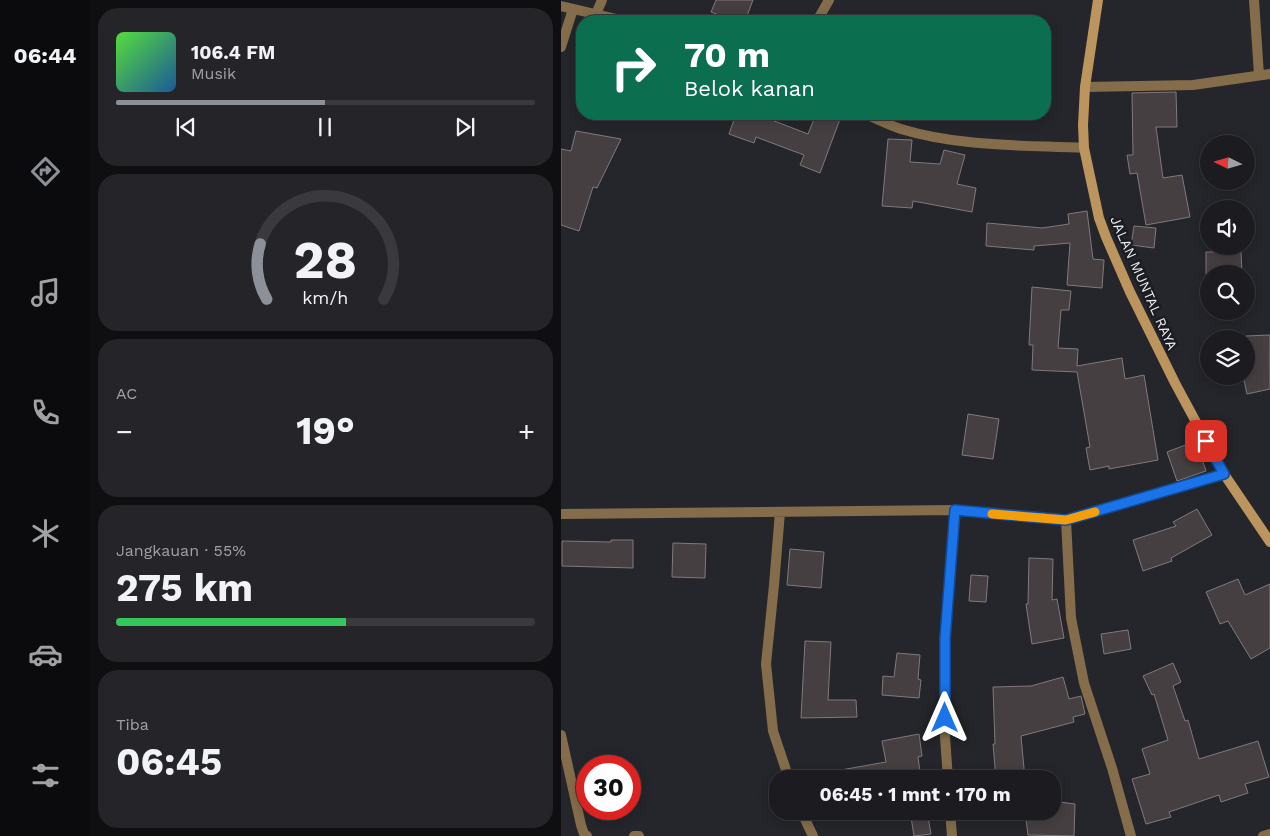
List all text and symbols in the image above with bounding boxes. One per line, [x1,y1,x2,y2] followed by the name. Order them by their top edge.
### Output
[684,34,770,76] text: 70 m
[601,35,666,100] icon: right
[191,41,275,64] text: 106.4 FM
[14,43,76,68] text: 06:44
[191,64,236,83] text: Musik
[684,76,815,101] text: Belok kanan
[172,113,200,141] icon: previous
[311,113,339,141] icon: pause
[451,113,479,141] icon: next
[1200,135,1255,190] north arrow
[1200,135,1255,385] map controls
[28,154,63,189] icon: directions
[1200,200,1255,255] button: sound
[1107,214,1181,352] street label: JALAN MUNTAL RAYA
[294,230,357,291] text: 28
[1200,265,1255,320] button: search
[28,275,63,310] icon: music
[302,287,349,308] text: km/h
[1200,330,1255,385] button: layers
[116,384,137,403] text: AC
[28,395,63,430] icon: phone
[296,409,355,453] text: 19°
[116,415,133,448] text: −
[518,415,535,448] text: +
[1185,420,1227,462] pin
[1192,427,1220,455] icon: arrive
[28,516,63,551] icon: climate
[116,541,246,560] text: Jangkauan · 55%
[116,566,253,610] text: 275 km
[28,637,63,672] icon: car
[918,691,970,743] position arrow
[116,715,149,734] text: Tiba
[116,740,222,784] text: 06:45
[576,755,641,820] speed limit sign: 30
[28,758,63,793] icon: filters
[819,783,1011,806] text: 06:45 · 1 mnt · 170 m

